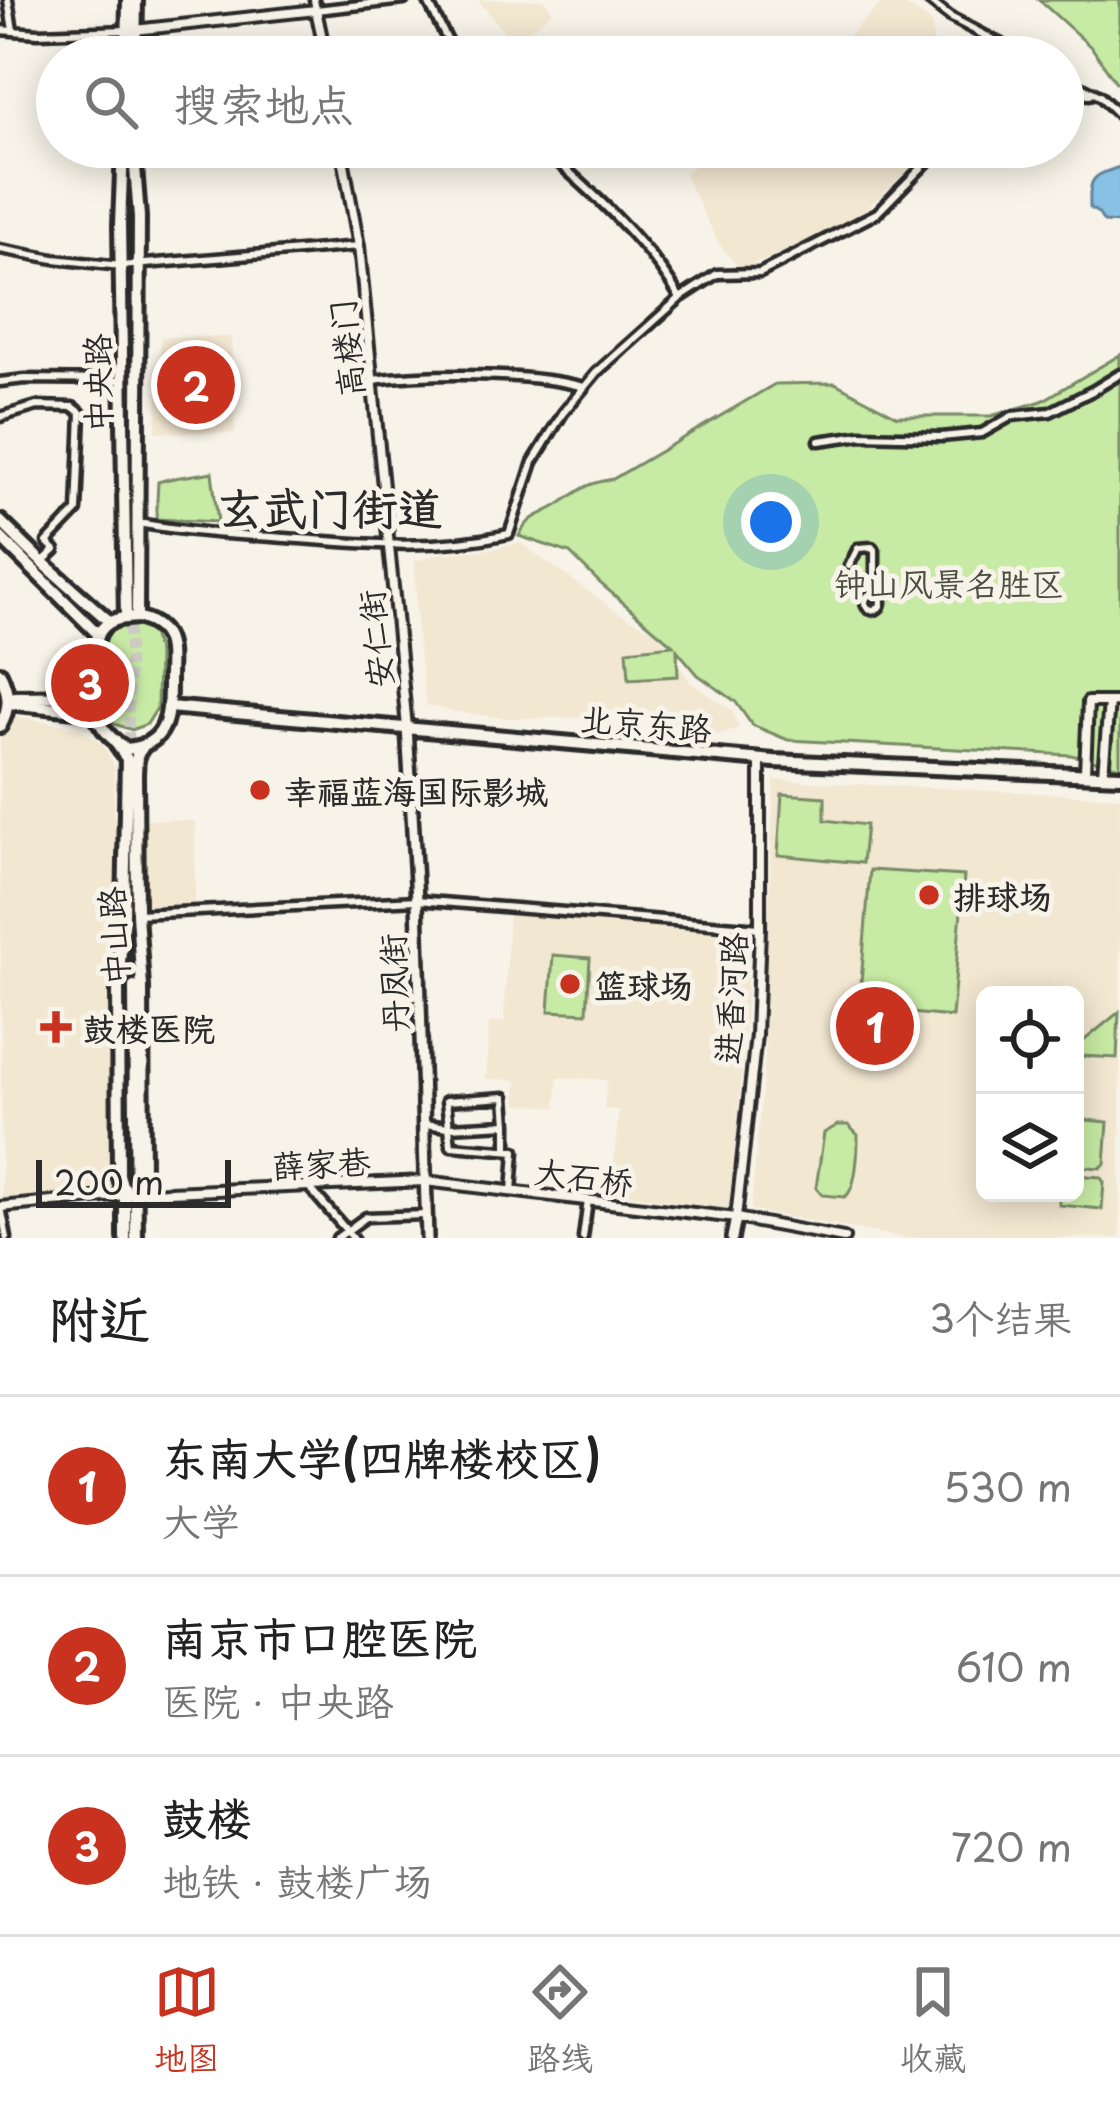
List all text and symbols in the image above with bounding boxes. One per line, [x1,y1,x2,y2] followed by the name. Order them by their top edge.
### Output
[36,36,1084,168] search box
[174,68,354,136] text: 搜索地点
[78,69,144,135] icon: search
[315,296,375,400] street label: 高楼门
[70,333,122,433] street label: 中央路
[157,340,235,430] pin: 2
[217,472,443,540] district label: 玄武门街道
[741,492,801,552] your location
[834,557,1065,607] park label: 钟山风景名胜区
[344,587,404,691] street label: 安仁街
[51,638,129,728] pin: 3
[578,691,714,753] street label: 北京东路
[284,765,548,815] place label: 幸福蓝海国际影城
[247,777,273,803] marker: 幸福蓝海国际影城
[953,870,1052,920] place label: 排球场
[916,882,942,908] marker: 排球场
[84,885,140,987] street label: 中山路
[701,931,757,1065] street label: 进香河路
[365,933,419,1033] street label: 丹凤街
[594,959,693,1009] place label: 篮球场
[557,971,583,997] marker: 篮球场
[836,981,914,1071] pin: 1
[976,986,1084,1202] map controls
[976,986,1084,1094] button: locate
[83,1002,215,1052] place label: 鼓楼医院
[40,1011,72,1043] marker: 鼓楼医院
[976,1094,1084,1202] button: layers
[270,1134,372,1190] street label: 薛家巷
[532,1144,636,1206] street label: 大石桥
[36,1154,231,1207] scale bar
[54,1156,164,1206] text: 200 m
[48,1278,150,1355] text: 附近
[929,1287,1072,1346] text: 3个结果
[162,1422,601,1490] text: 东南大学(四牌楼校区)
[78,1456,96,1515] text: 1
[943,1456,1072,1515] text: 530 m
[162,1490,240,1549] text: 大学
[162,1602,477,1670] text: 南京市口腔医院
[73,1636,101,1695] text: 2
[956,1636,1072,1695] text: 610 m
[162,1670,394,1729] text: 医院 · 中央路
[162,1782,252,1850] text: 鼓楼
[74,1816,100,1875] text: 3
[951,1816,1072,1875] text: 720 m
[162,1850,433,1909] text: 地铁 · 鼓楼广场
[154,1959,220,2081] tab: 地图
[527,1959,593,2081] tab: 路线
[900,1959,966,2081] tab: 收藏

